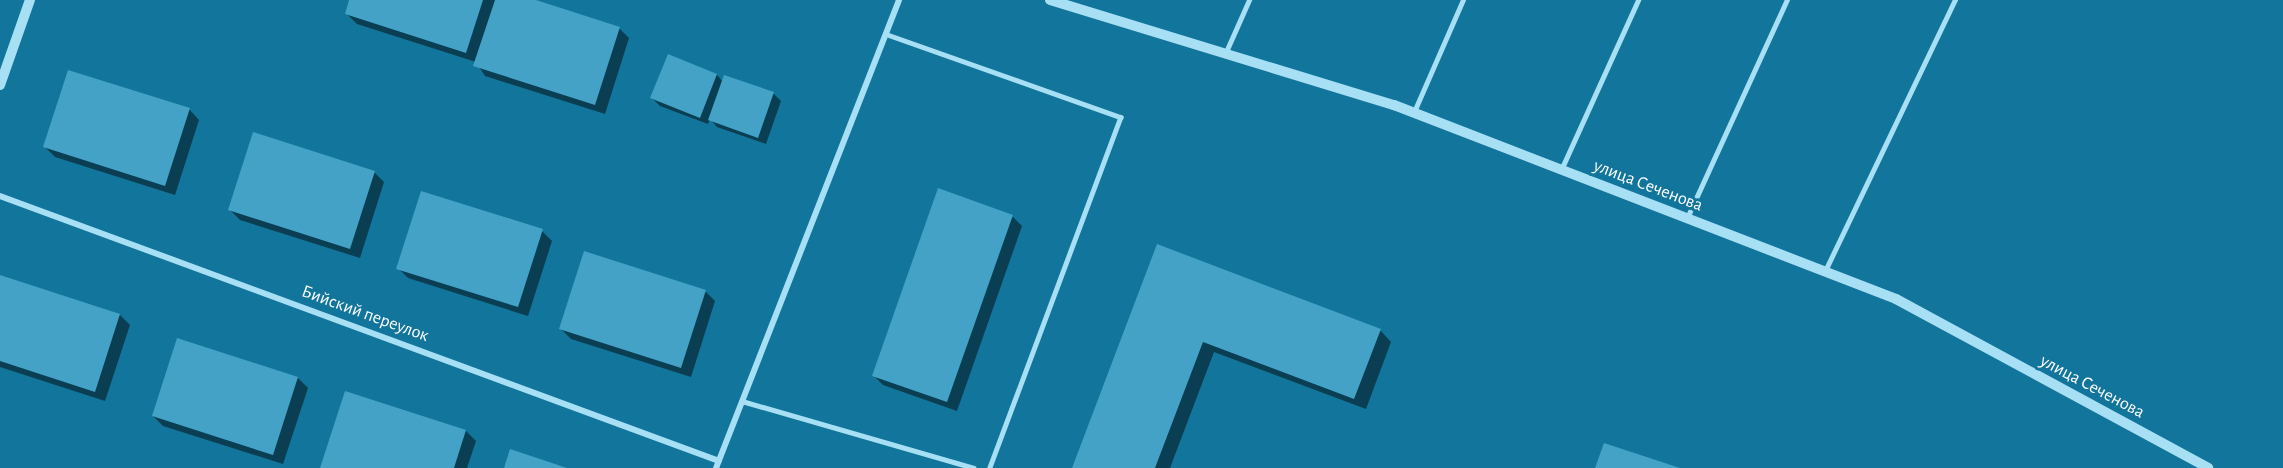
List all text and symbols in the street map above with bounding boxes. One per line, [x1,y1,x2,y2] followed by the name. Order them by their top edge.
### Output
[1590,155,1706,217] street label: улица Сеченова
[298,281,432,347] street label: Бийский переулок
[2036,350,2148,424] street label: улица Сеченова

